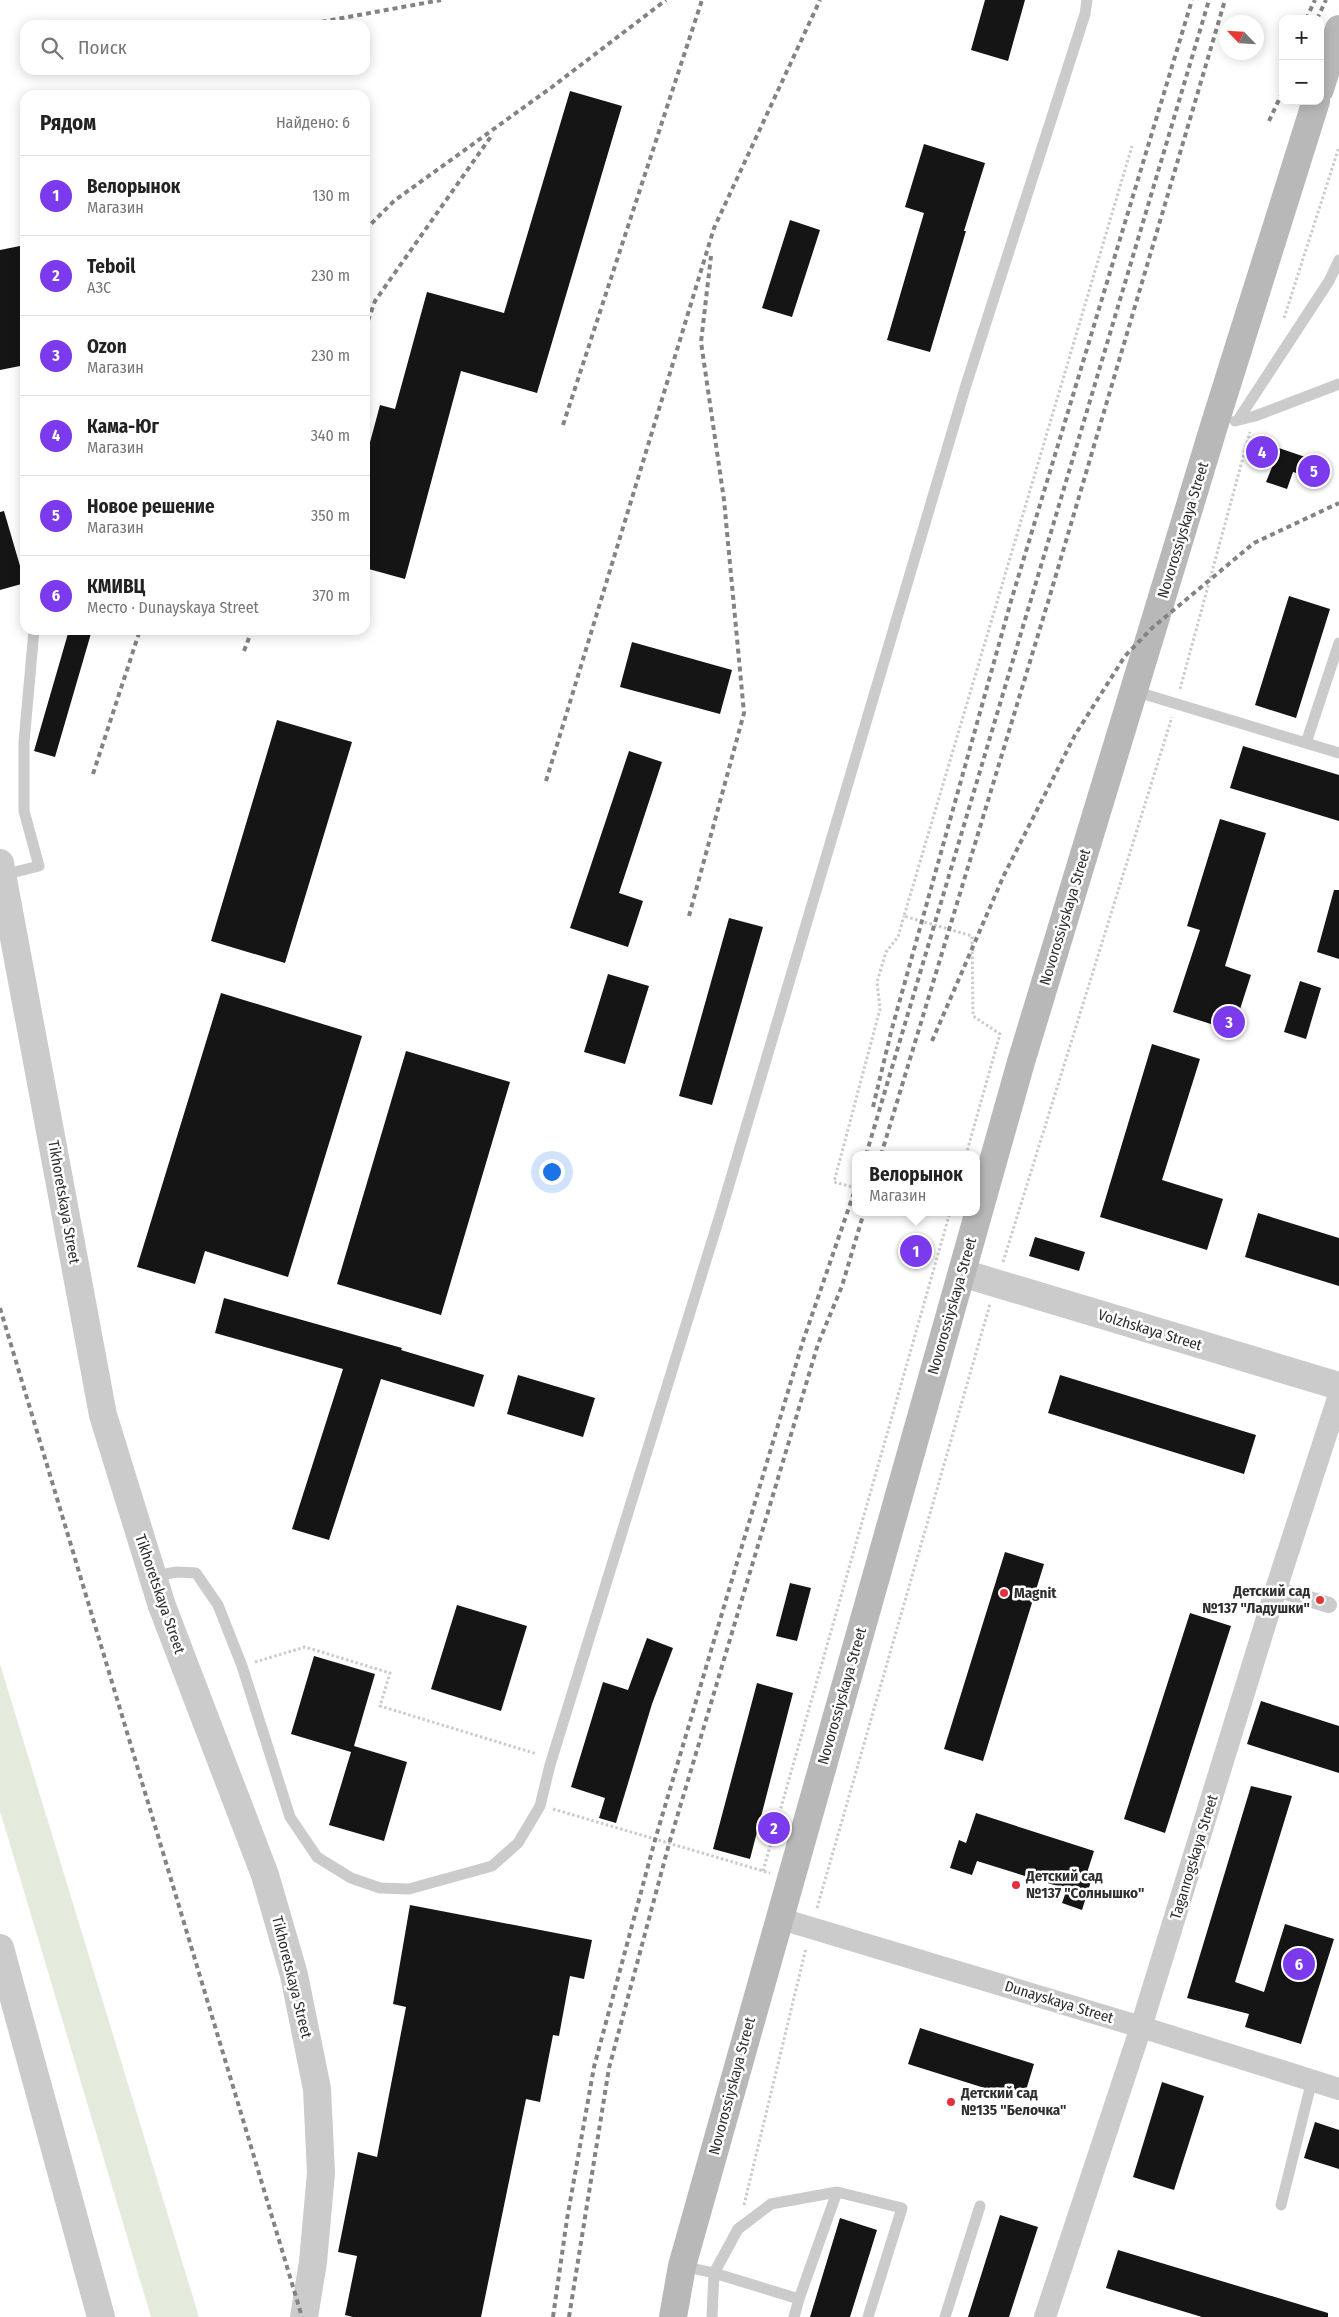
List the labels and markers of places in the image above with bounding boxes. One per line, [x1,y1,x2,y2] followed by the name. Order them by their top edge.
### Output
[1246,433,1278,471] pin: 4
[1298,452,1330,490] pin: 5
[1213,1003,1245,1041] pin: 3
[900,1232,932,1270] pin: 1
[1202,1582,1310,1617] place label: Детский сад №137 "Ладушки"
[1014,1584,1057,1602] place label: Magnit
[998,1587,1010,1599] marker: Magnit
[1314,1594,1326,1606] marker: Детский сад №137 "Ладушки"
[758,1809,790,1847] pin: 2
[1025,1867,1144,1902] place label: Детский сад №137 "Солнышко"
[1010,1879,1022,1891] marker: Детский сад №137 "Солнышко"
[1283,1945,1315,1983] pin: 6
[960,2084,1066,2119] place label: Детский сад №135 "Белочка"
[945,2096,957,2108] marker: Детский сад №135 "Белочка"

